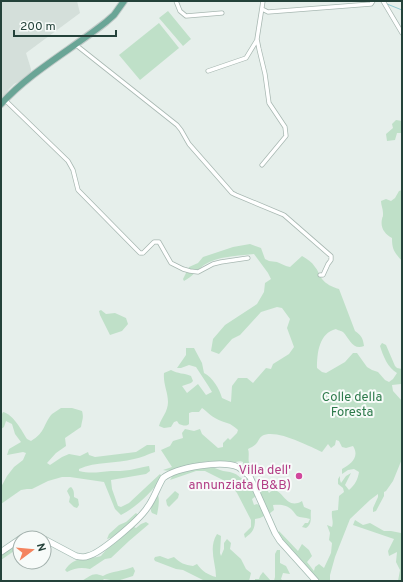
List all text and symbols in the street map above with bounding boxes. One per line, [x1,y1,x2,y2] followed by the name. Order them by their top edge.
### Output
[14,12,116,38] scale bar
[20,19,56,35] text: 200 m
[322,390,382,421] park label: Colle della Foresta
[189,463,291,494] place label: Villa dell' annunziata (B&B)
[294,471,304,481] marker: Villa dell' annunziata (B&B)
[12,530,52,570] north arrow
[33,542,48,553] text: N

